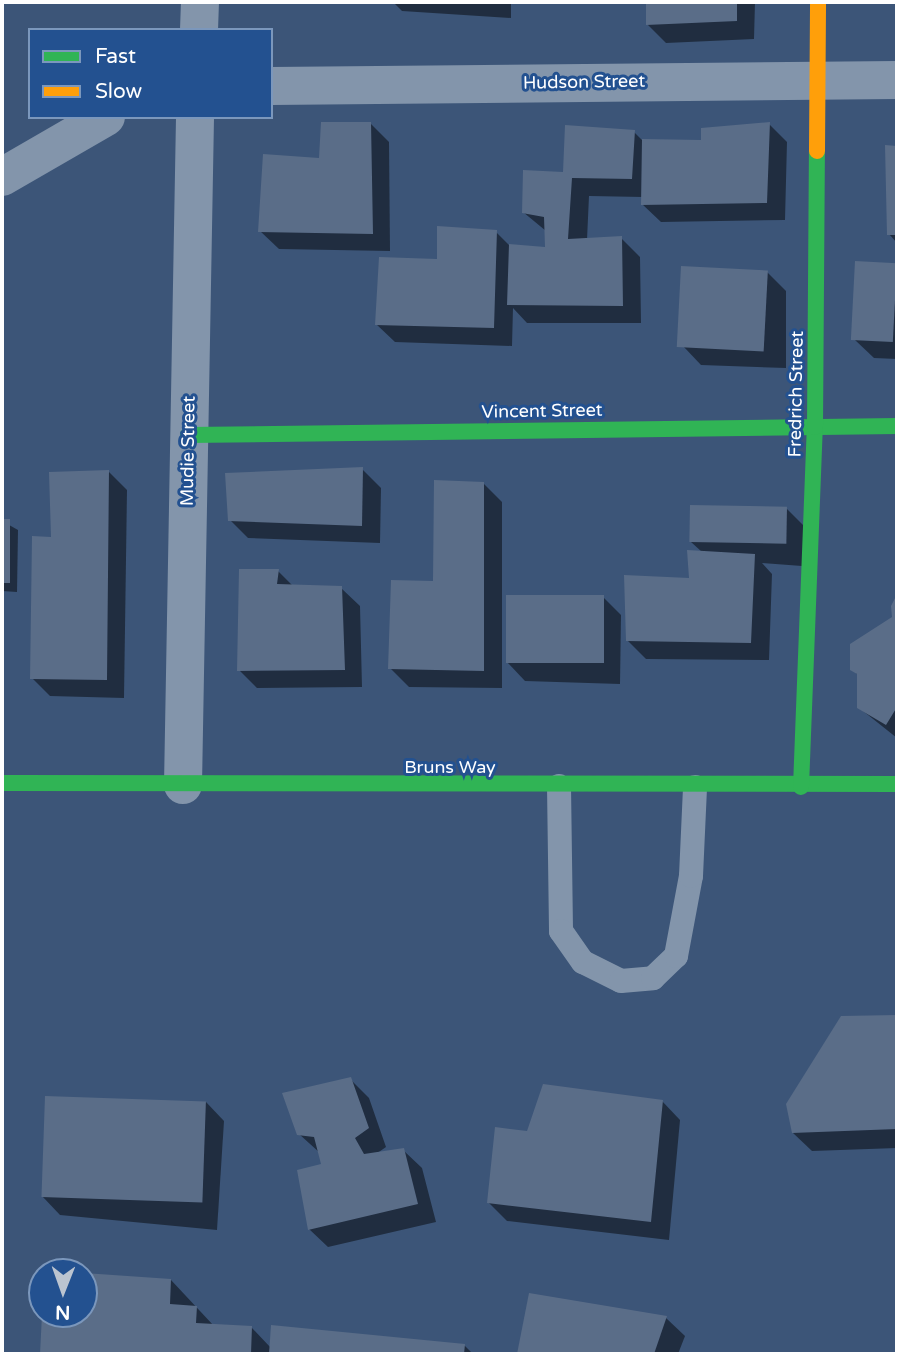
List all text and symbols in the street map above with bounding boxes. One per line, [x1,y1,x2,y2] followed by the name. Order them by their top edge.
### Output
[28,28,273,119] legend
[95,44,136,69] text: Fast
[523,70,645,94] street label: Hudson Street
[95,79,142,104] text: Slow
[784,330,808,458] street label: Fredrich Street
[176,396,200,506] street label: Mudie Street
[481,399,603,423] street label: Vincent Street
[404,756,496,778] street label: Bruns Way
[28,1258,98,1328] north arrow
[55,1301,70,1323] text: N

